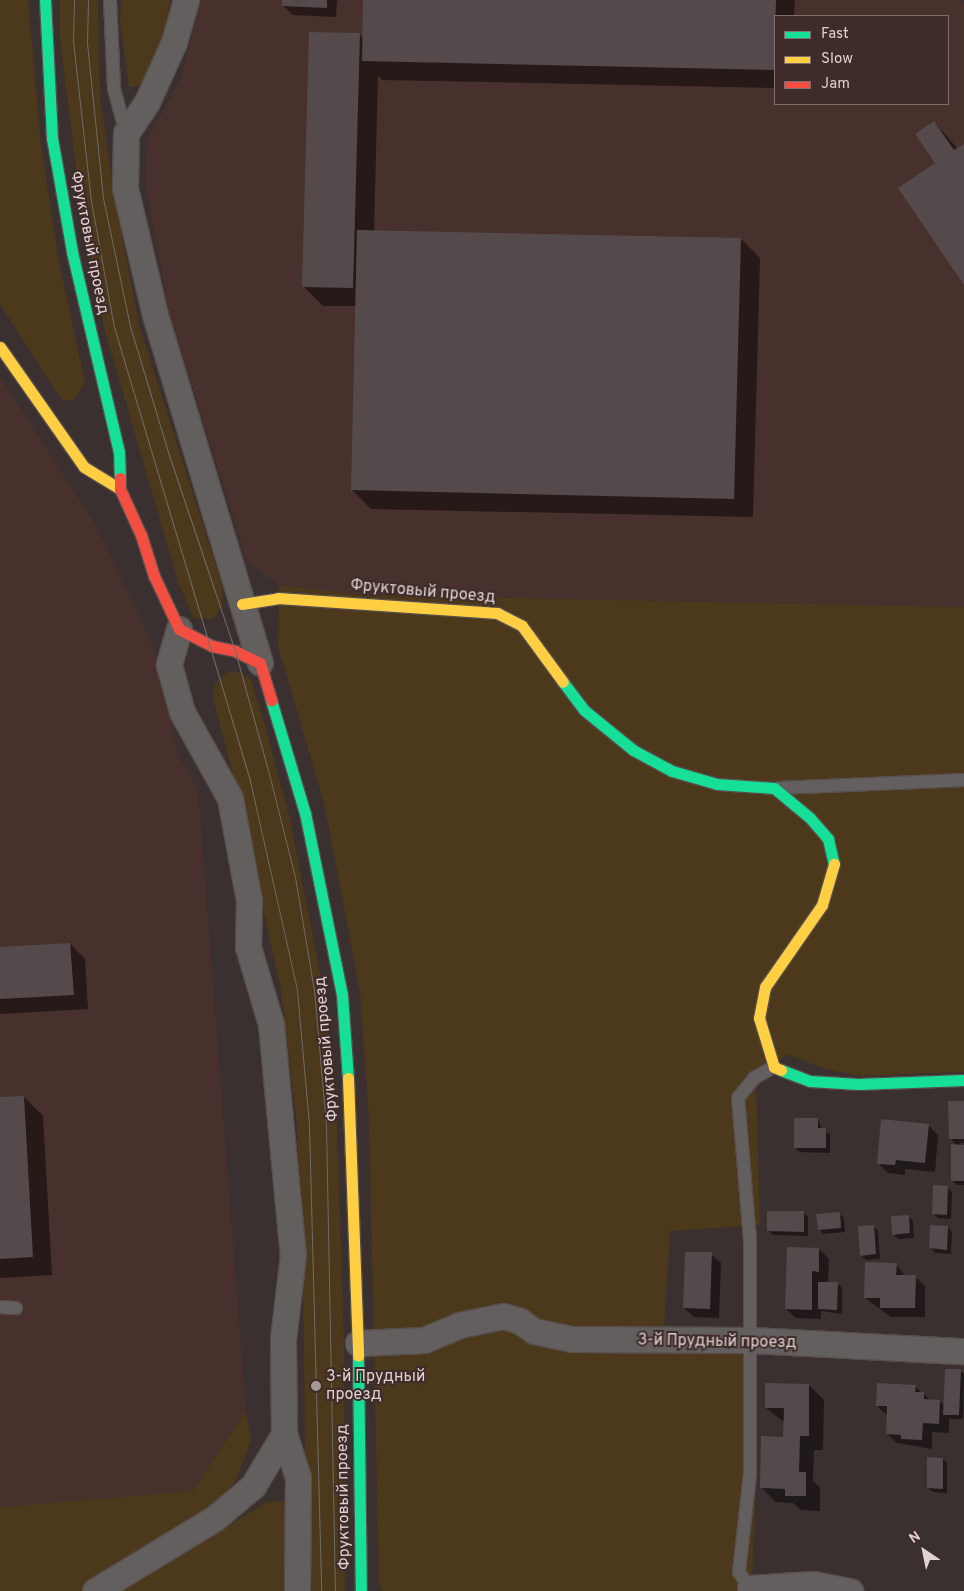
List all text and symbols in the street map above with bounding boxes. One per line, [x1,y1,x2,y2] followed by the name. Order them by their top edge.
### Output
[774,15,949,105] legend
[821,25,849,44] text: Fast
[821,50,853,69] text: Slow
[821,75,850,94] text: Jam
[66,170,112,316] street label: Фруктовый проезд
[350,576,496,608] street label: Фруктовый проезд
[311,976,343,1122] street label: Фруктовый проезд
[637,1331,797,1353] street label: 3-й Прудный проезд
[326,1367,426,1405] place label: 3-й Прудный проезд
[310,1380,322,1392] marker: 3-й Прудный проезд
[333,1424,355,1570] street label: Фруктовый проезд
[899,1526,949,1576] north arrow
[906,1528,924,1548] text: N

